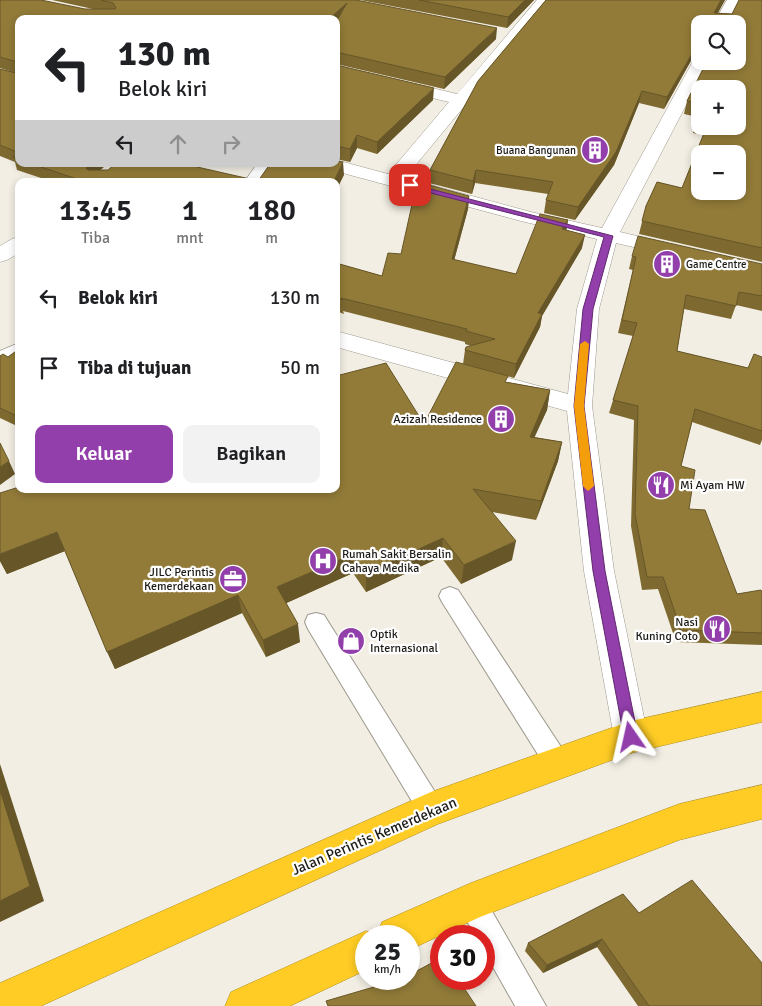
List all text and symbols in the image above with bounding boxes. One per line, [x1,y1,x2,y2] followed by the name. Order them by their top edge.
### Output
[691,15,746,200] map controls
[691,15,746,70] button: search
[118,32,211,75] text: 130 m
[35,35,100,100] icon: left
[118,75,207,102] text: Belok kiri
[691,80,746,135] button: +
[111,130,139,158] icon: left
[164,130,192,158] icon: ahead
[217,130,245,158] icon: right
[580,135,610,165] building icon: Buana Bangunan
[496,144,576,157] place label: Buana Bangunan
[691,145,746,200] button: −
[389,164,431,206] pin
[396,171,424,199] icon: arrive
[59,192,132,229] text: 13:45
[182,192,198,229] text: 1
[247,192,296,229] text: 180
[81,228,110,248] text: Tiba
[176,228,203,248] text: mnt
[265,228,278,248] text: m
[652,249,682,279] building icon: Game Centre
[686,258,747,271] place label: Game Centre
[35,284,63,312] icon: left
[78,286,158,310] text: Belok kiri
[270,286,320,310] text: 130 m
[35,354,63,382] icon: arrive
[78,356,191,380] text: Tiba di tujuan
[280,356,320,380] text: 50 m
[486,404,516,434] building icon: Azizah Residence
[393,412,482,427] place label: Azizah Residence
[35,425,173,483] button: Keluar
[183,425,320,483] button: Bagikan
[646,470,676,500] restaurant icon: Mi Ayam HW
[680,478,745,493] place label: Mi Ayam HW
[308,546,338,576] hospital icon: Rumah Sakit Bersalin Cahaya Medika
[342,547,451,576] place label: Rumah Sakit Bersalin Cahaya Medika
[218,564,248,594] office icon: JILC Perintis Kemerdekaan
[144,565,214,594] place label: JILC Perintis Kemerdekaan
[702,614,732,644] restaurant icon: Nasi Kuning Coto
[636,615,698,644] place label: Nasi Kuning Coto
[336,626,366,656] shop icon: Optik Internasional
[370,627,439,656] place label: Optik Internasional
[604,710,656,762] position arrow
[289,793,459,879] street label: Jalan Perintis Kemerdekaan
[430,925,495,990] speed limit sign: 30
[374,936,401,967] text: 25
[374,962,401,977] text: km/h

